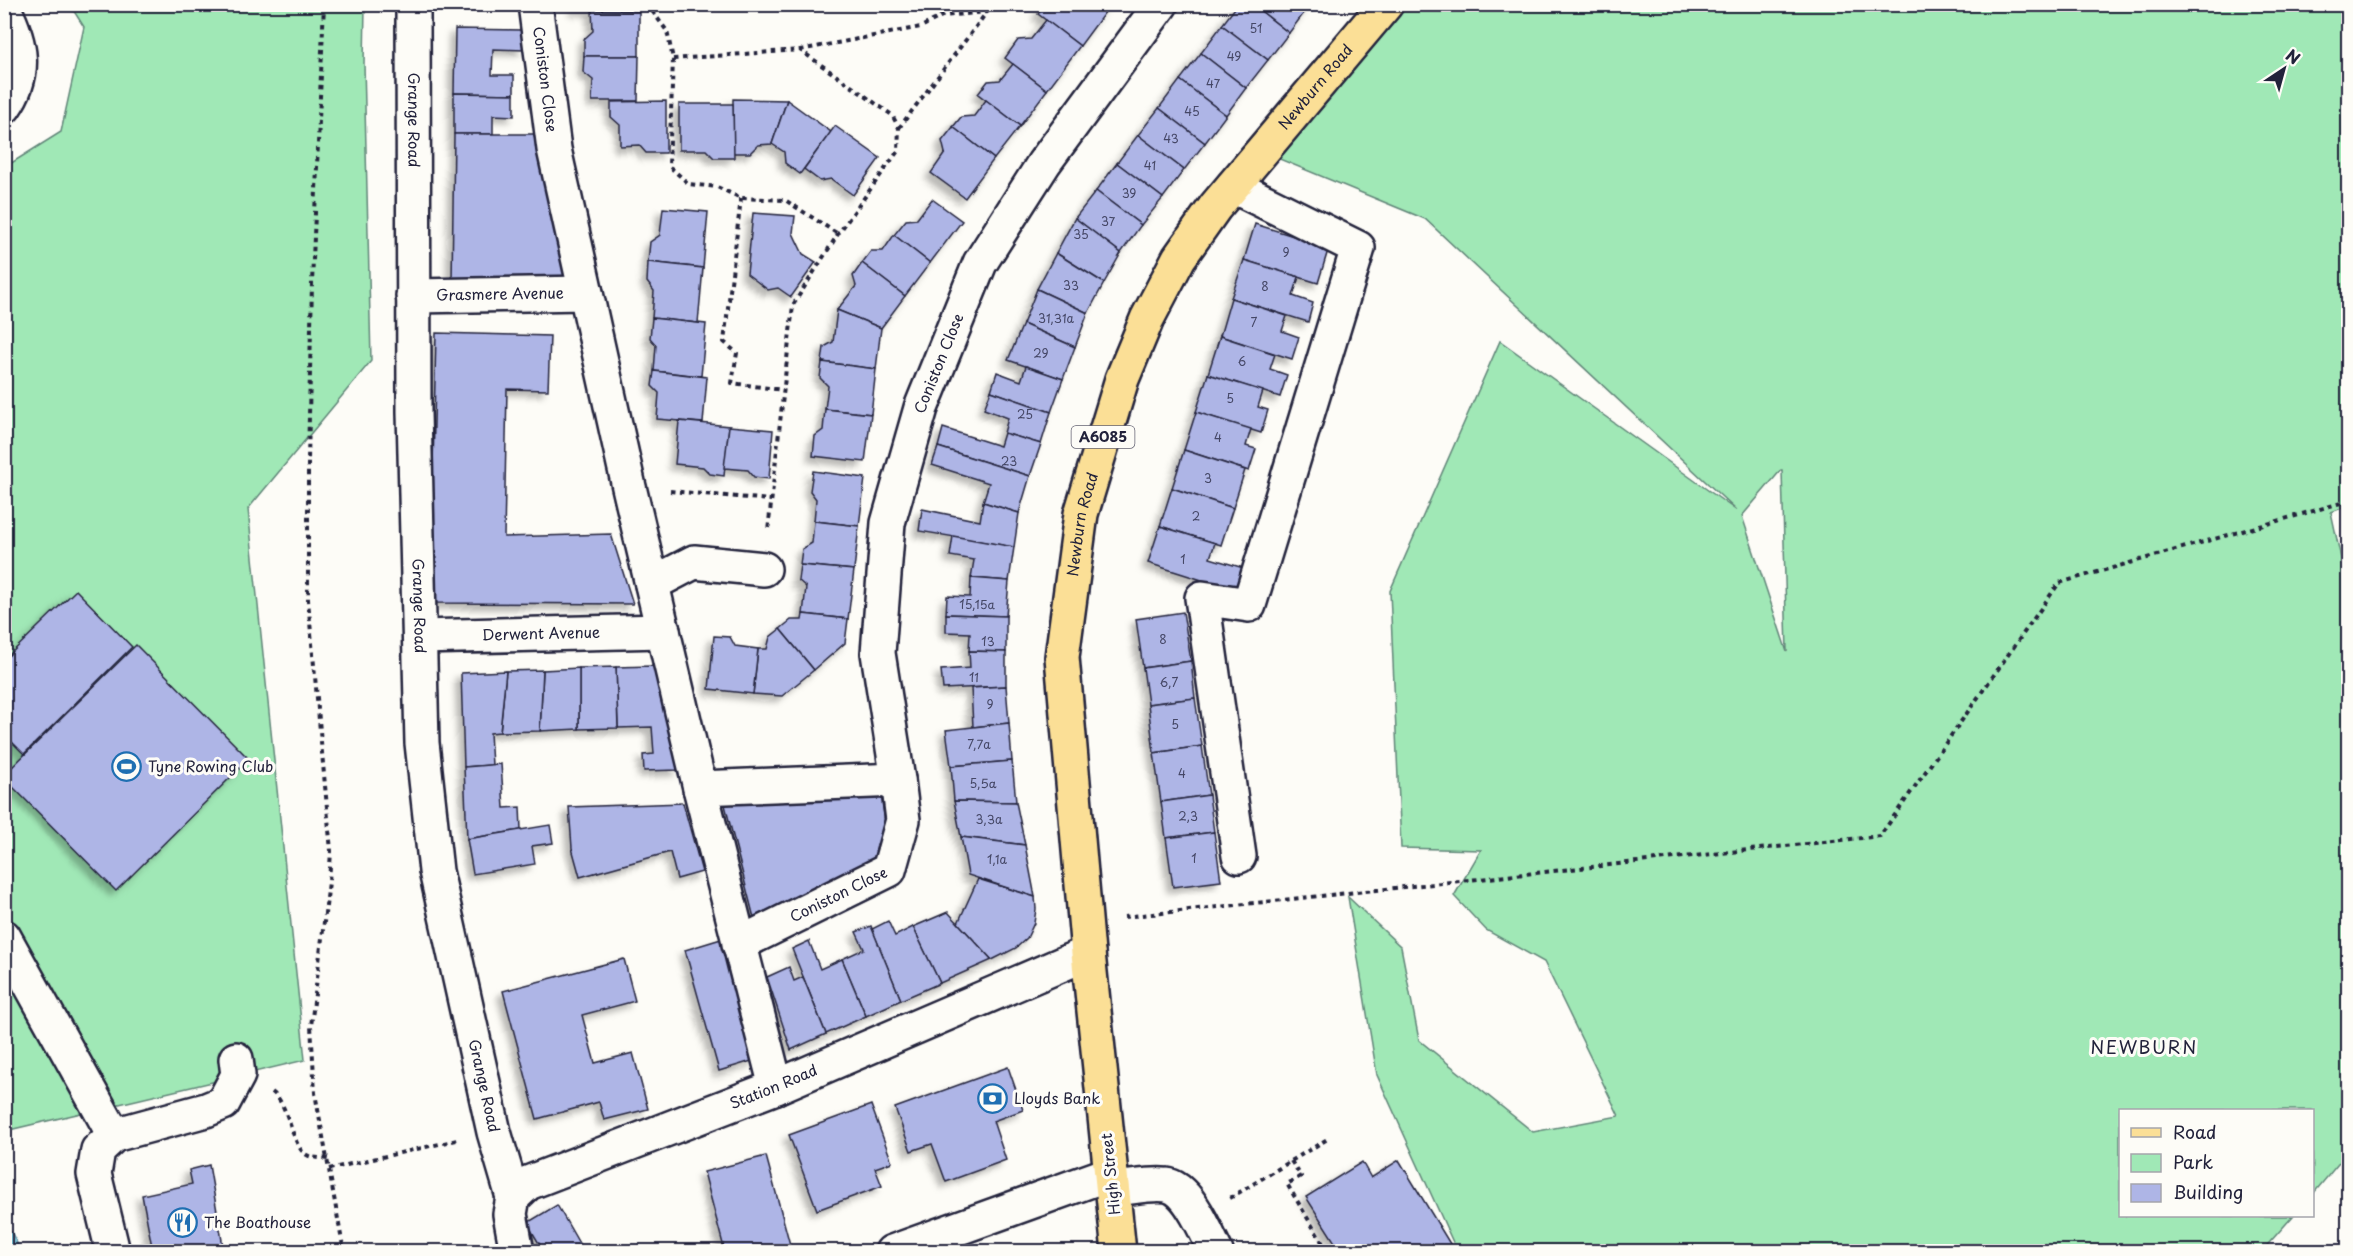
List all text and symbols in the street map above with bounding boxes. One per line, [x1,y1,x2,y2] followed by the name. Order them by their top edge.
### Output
[1250,19,1262,37] house number: 51
[528,25,565,133] street label: Coniston Close
[1272,38,1358,134] street label: Newburn Road
[2254,39,2314,99] north arrow
[2281,43,2306,69] text: N
[1227,47,1241,65] house number: 49
[403,73,426,167] street label: Grange Road
[1206,74,1221,92] house number: 47
[1184,102,1200,120] house number: 45
[1163,129,1179,147] house number: 43
[1144,156,1156,174] house number: 41
[1122,184,1136,202] house number: 39
[1101,212,1116,230] house number: 37
[1073,225,1089,243] house number: 35
[1282,243,1290,261] house number: 9
[1063,276,1079,294] house number: 33
[1261,277,1269,295] house number: 8
[436,280,564,306] street label: Grasmere Avenue
[1038,309,1075,327] house number: 31,31a
[907,310,968,417] street label: Coniston Close
[1251,313,1258,331] house number: 7
[1033,344,1049,362] house number: 29
[1238,352,1246,370] house number: 6
[1226,389,1234,407] house number: 5
[1017,405,1033,423] house number: 25
[1072,426,1134,448] road number: A6085
[1214,428,1222,446] house number: 4
[1001,452,1017,470] house number: 23
[1060,469,1103,578] street label: Newburn Road
[1204,469,1212,487] house number: 3
[1192,507,1200,525] house number: 2
[1180,550,1186,568] house number: 1
[408,558,433,654] street label: Grange Road
[959,595,996,613] house number: 15,15a
[482,620,600,645] street label: Derwent Avenue
[1159,630,1167,648] house number: 8
[981,632,995,650] house number: 13
[969,668,979,686] house number: 11
[1160,673,1178,691] house number: 6,7
[986,695,994,713] house number: 9
[1171,715,1179,733] house number: 5
[967,735,991,753] house number: 7,7a
[111,751,143,783] sports icon: Tyne Rowing Club
[148,754,273,777] place label: Tyne Rowing Club
[1178,764,1186,782] house number: 4
[970,774,997,792] house number: 5,5a
[1178,807,1198,825] house number: 2,3
[976,810,1003,828] house number: 3,3a
[1191,849,1197,867] house number: 1
[987,850,1007,868] house number: 1,1a
[785,860,891,927] street label: Coniston Close
[2090,1033,2198,1060] district label: NEWBURN
[464,1037,507,1134] street label: Grange Road
[726,1058,821,1114] street label: Station Road
[977,1083,1009,1115] bank icon: Lloyds Bank
[1014,1086,1100,1109] place label: Lloyds Bank
[2119,1109,2314,1217] legend
[2173,1118,2217,1145] text: Road
[1094,1132,1125,1216] street label: High Street
[2173,1148,2213,1175] text: Park
[2173,1178,2243,1205] text: Building
[167,1207,199,1239] restaurant icon: The Boathouse
[204,1210,311,1233] place label: The Boathouse

